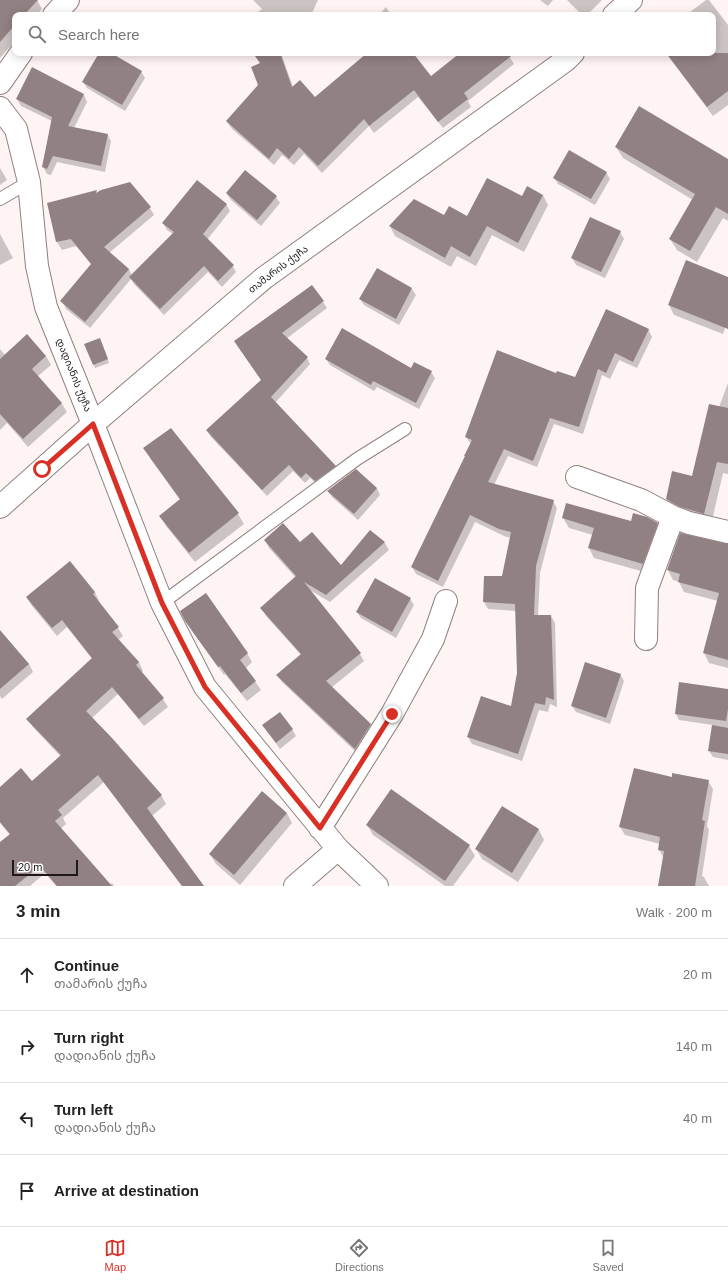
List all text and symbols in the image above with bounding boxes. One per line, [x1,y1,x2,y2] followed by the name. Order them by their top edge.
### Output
[12,12,716,56] search box
[26,23,48,45] icon: search
[58,26,140,43] text: Search here
[246,243,311,296] street label: თამარის ქუჩა
[53,337,94,414] street label: დადიანის ქუჩა
[33,460,51,478] route start
[383,705,401,723] route end
[12,858,78,877] scale bar
[18,861,42,873] text: 20 m
[16,902,60,921] text: 3 min
[636,905,712,920] text: Walk · 200 m
[54,957,119,974] text: Continue
[16,964,38,986] icon: ahead
[683,967,712,982] text: 20 m
[54,976,147,991] text: თამარის ქუჩა
[54,1029,124,1046] text: Turn right
[16,1036,38,1058] icon: right
[676,1039,712,1054] text: 140 m
[54,1048,156,1063] text: დადიანის ქუჩა
[54,1101,113,1118] text: Turn left
[16,1108,38,1130] icon: left
[683,1111,712,1126] text: 40 m
[54,1120,156,1135] text: დადიანის ქუჩა
[16,1180,38,1202] icon: arrive
[54,1182,199,1199] text: Arrive at destination
[104,1237,126,1273] tab: Map
[335,1237,384,1273] tab: Directions
[592,1237,624,1273] tab: Saved

